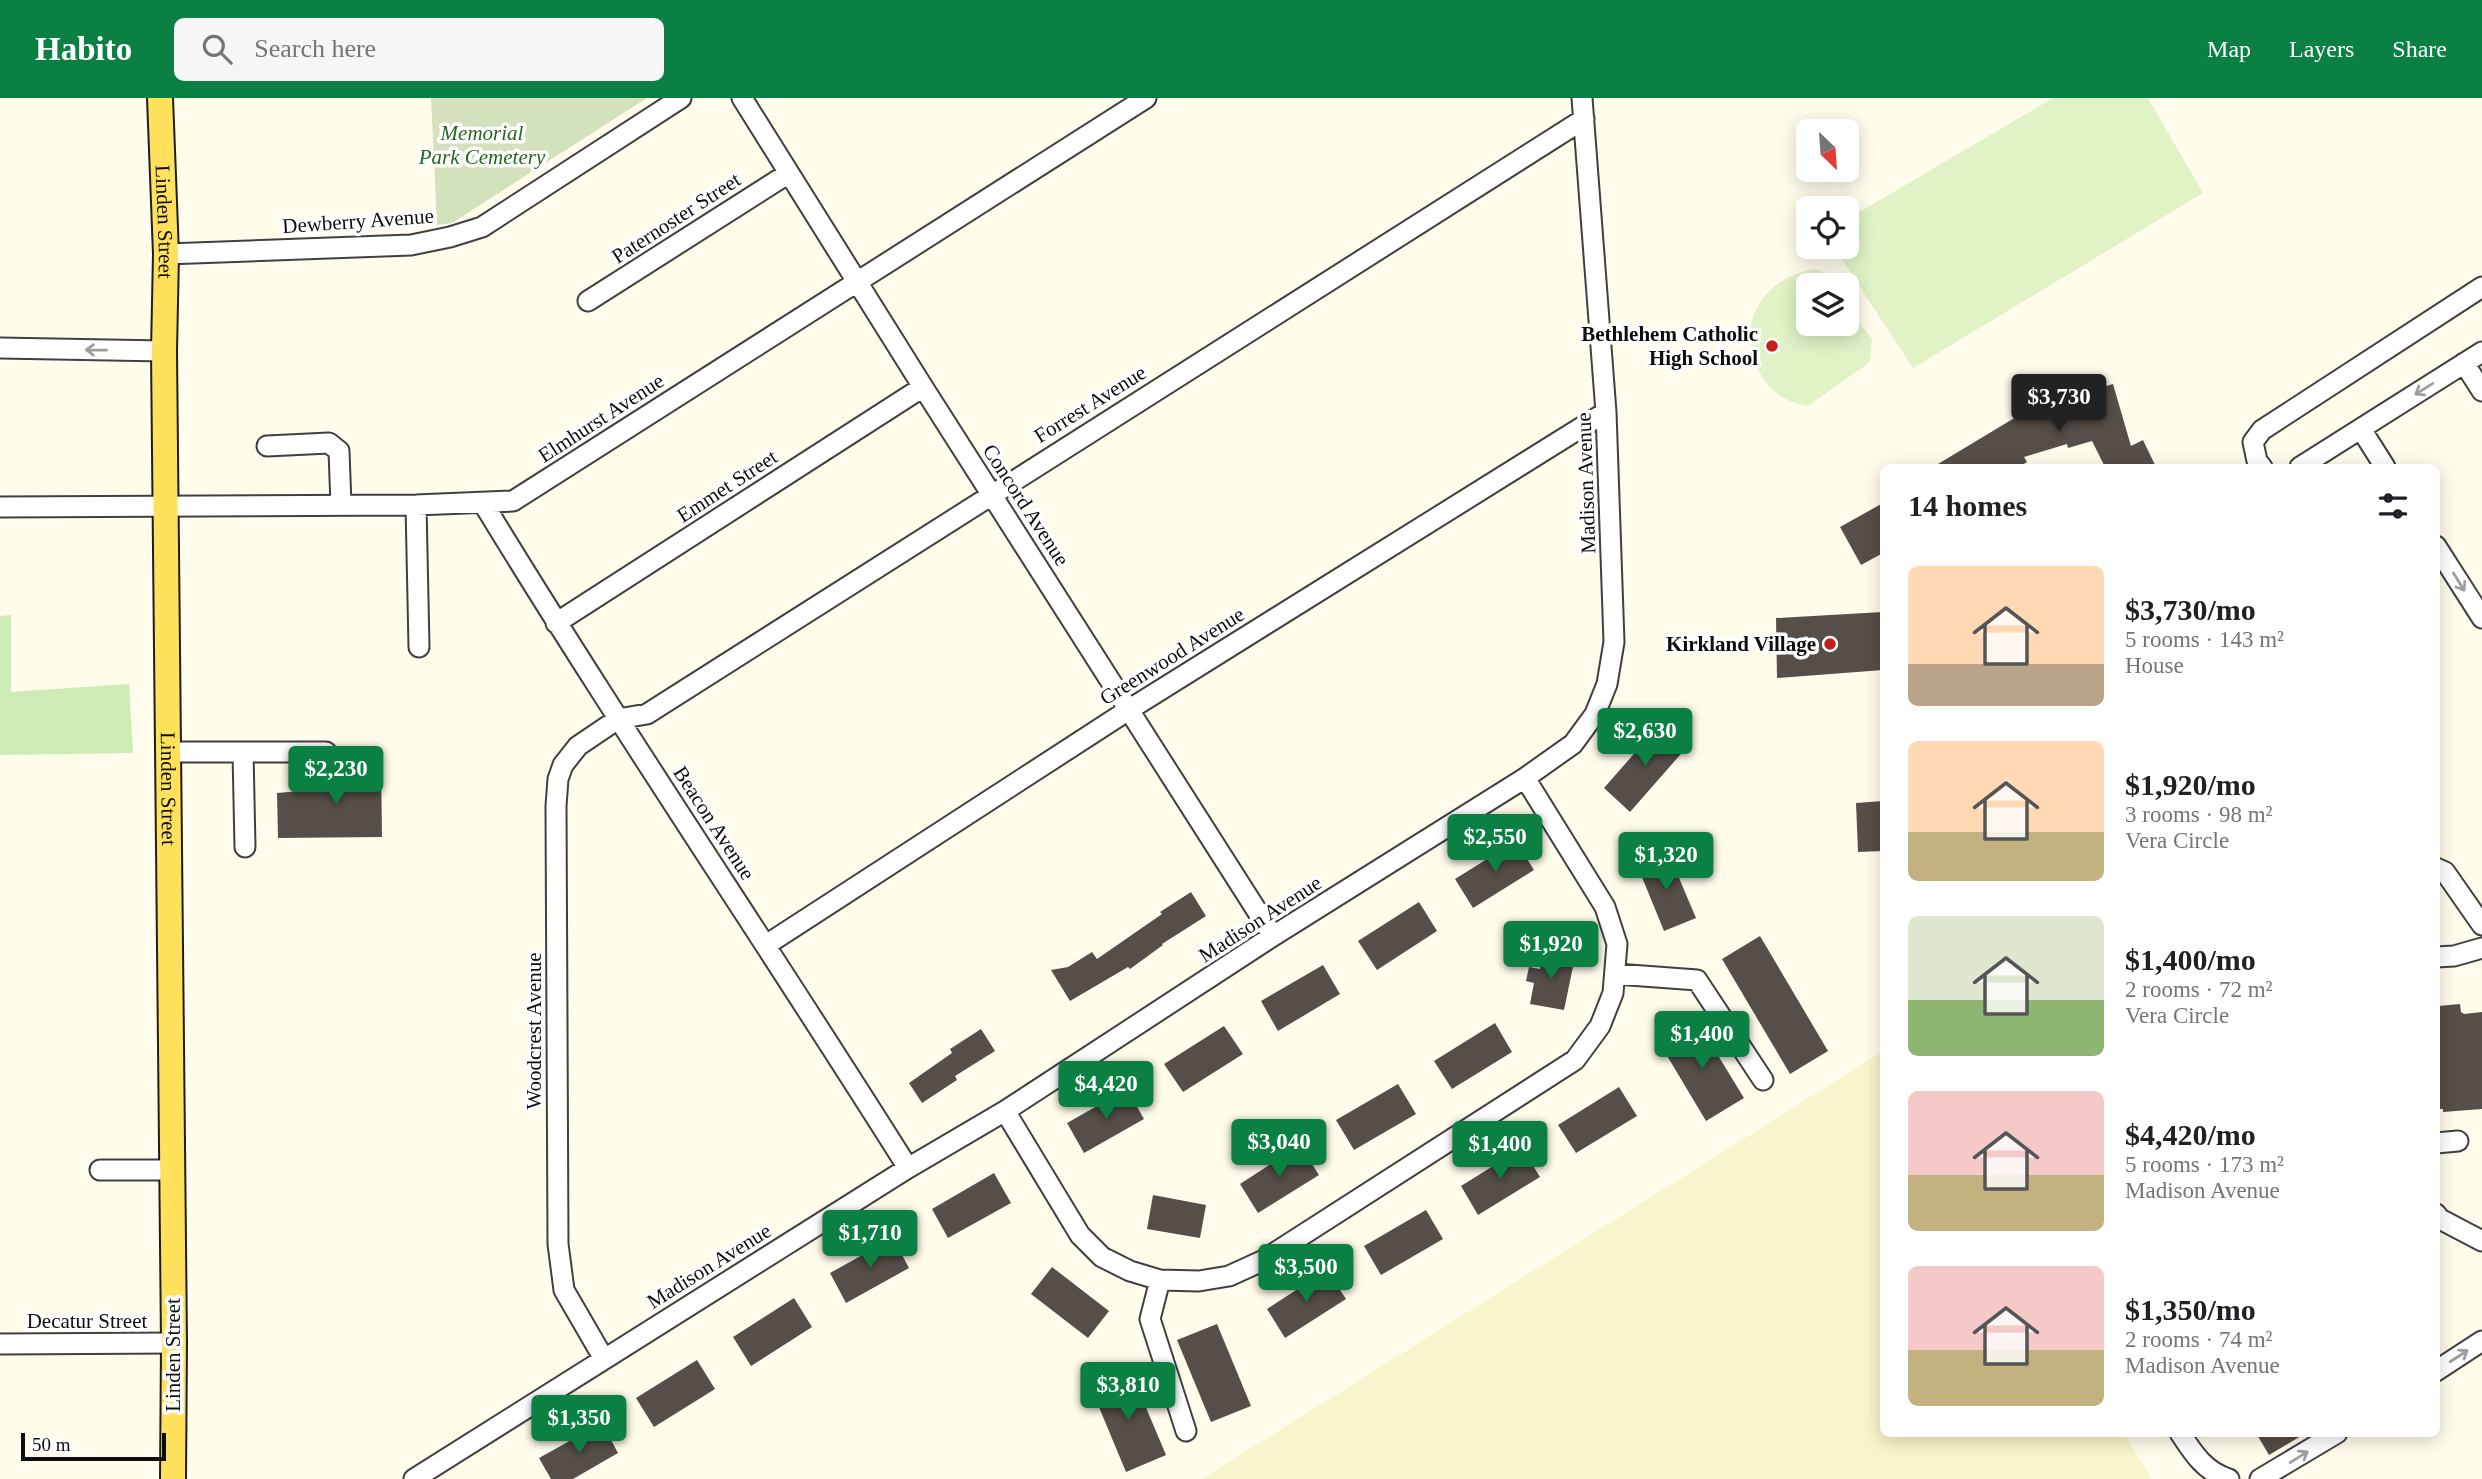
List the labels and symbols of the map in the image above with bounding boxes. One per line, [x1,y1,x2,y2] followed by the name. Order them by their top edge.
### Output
[1796,119,1858,182] north arrow
[418,121,546,169] park label: Memorial Park Cemetery
[151,165,178,279] street label: Linden Street
[607,167,745,269] street label: Paternoster Street
[281,204,435,238] street label: Dewberry Avenue
[1581,322,1758,370] place label: Bethlehem Catholic High School
[1764,338,1780,354] marker: Bethlehem Catholic High School
[84,343,107,356] one-way arrow
[1030,360,1150,448] street label: Forrest Avenue
[534,368,668,468] street label: Elmhurst Avenue
[2002,374,2116,434] pin: $3,730
[2415,382,2435,396] one-way arrow
[1572,412,1600,554] street label: Madison Avenue
[978,440,1074,570] street label: Concord Avenue
[672,445,782,527] street label: Emmet Street
[2452,572,2467,591] one-way arrow
[1095,602,1249,710] street label: Greenwood Avenue
[1666,632,1816,656] place label: Kirkland Village
[1822,636,1838,652] marker: Kirkland Village
[1588,708,1702,768] pin: $2,630
[156,732,181,846] street label: Linden Street
[279,746,393,806] pin: $2,230
[668,762,760,884] street label: Beacon Avenue
[1438,814,1552,874] pin: $2,550
[1609,832,1723,892] pin: $1,320
[1194,870,1326,968] street label: Madison Avenue
[1494,922,1608,981] pin: $1,920
[522,952,546,1110] street label: Woodcrest Avenue
[1645,1012,1759,1071] pin: $1,400
[1049,1062,1163,1121] pin: $4,420
[1222,1119,1336,1179] pin: $3,040
[1443,1122,1557,1181] pin: $1,400
[813,1210,927,1270] pin: $1,710
[643,1218,775,1314] street label: Madison Avenue
[1249,1244,1363,1304] pin: $3,500
[161,1298,185,1412] street label: Linden Street
[27,1309,148,1333] street label: Decatur Street
[2449,1349,2468,1363] one-way arrow
[1071,1362,1185,1422] pin: $3,810
[522,1396,636,1455] pin: $1,350
[21,1430,166,1462] scale bar
[2289,1450,2309,1464] one-way arrow

